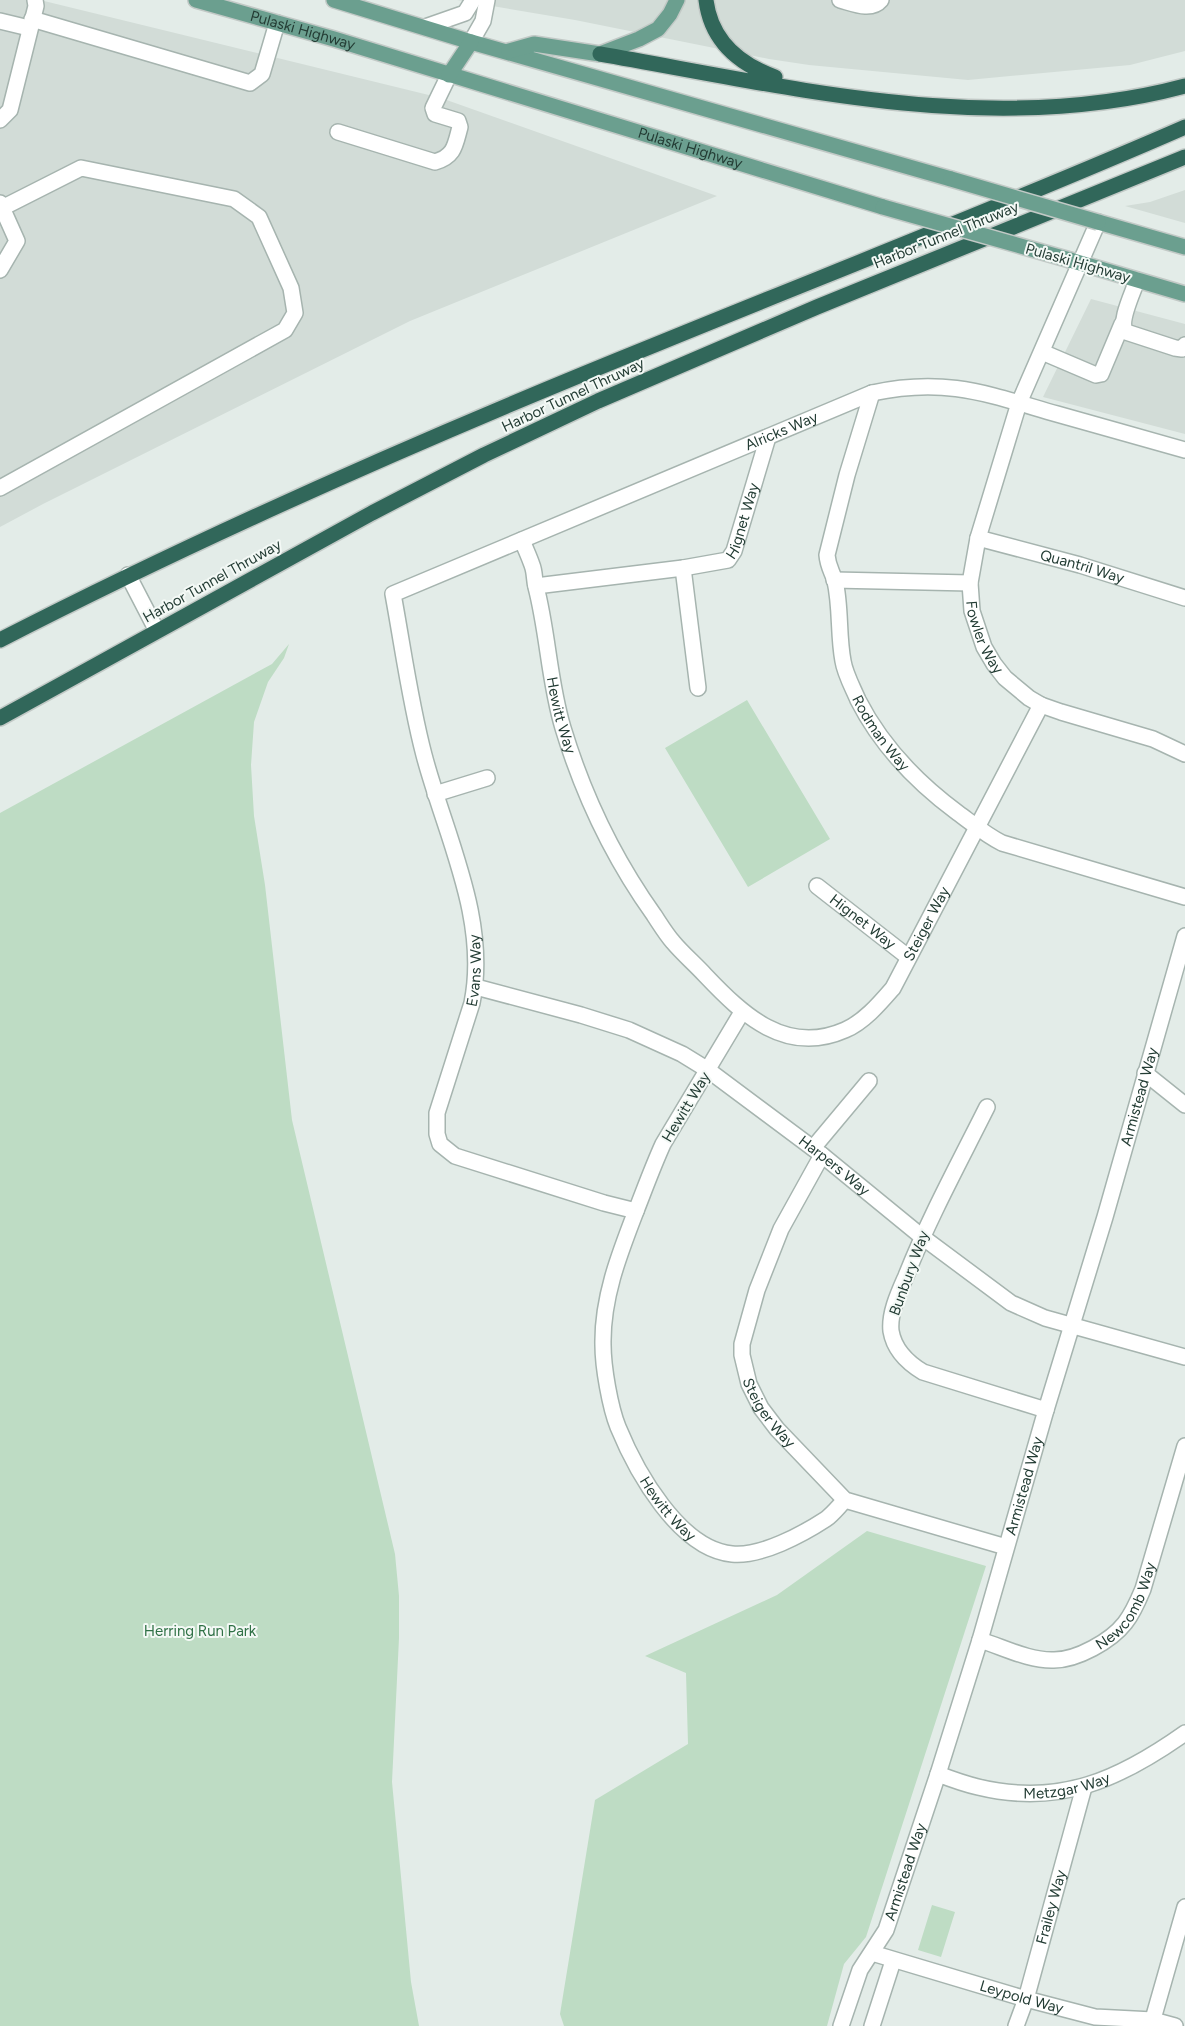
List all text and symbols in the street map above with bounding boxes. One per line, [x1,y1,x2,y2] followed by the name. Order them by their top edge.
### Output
[248,7,358,54] street label: Pulaski Highway
[636,124,745,173] street label: Pulaski Highway
[871,198,1021,272] street label: Harbor Tunnel Thruway
[1024,239,1133,287] street label: Pulaski Highway
[499,354,647,436] street label: Harbor Tunnel Thruway
[742,408,821,454] street label: Alricks Way
[722,481,763,563] street label: Hignet Way
[140,535,284,627] street label: Harbor Tunnel Thruway
[1038,546,1126,587] street label: Quantril Way
[962,600,1007,677] street label: Fowler Way
[543,675,580,756] street label: Hewitt Way
[848,692,914,775] street label: Rodman Way
[900,883,954,964] street label: Steiger Way
[826,890,899,953] street label: Hignet Way
[462,933,485,1008] street label: Evans Way
[1117,1045,1162,1148] street label: Armistead Way
[658,1069,714,1145] street label: Hewitt Way
[795,1132,874,1200] street label: Harpers Way
[885,1228,933,1318] street label: Bunbury Way
[739,1376,799,1452] street label: Steiger Way
[1002,1434,1047,1537] street label: Armistead Way
[636,1473,700,1545] street label: Hewitt Way
[1092,1560,1159,1654] street label: Newcomb Way
[144,1622,257,1640] park label: Herring Run Park
[1023,1769,1113,1803] street label: Metzgar Way
[881,1821,930,1923] street label: Armistead Way
[1032,1868,1070,1946] street label: Frailey Way
[978,1977,1066,2017] street label: Leypold Way

